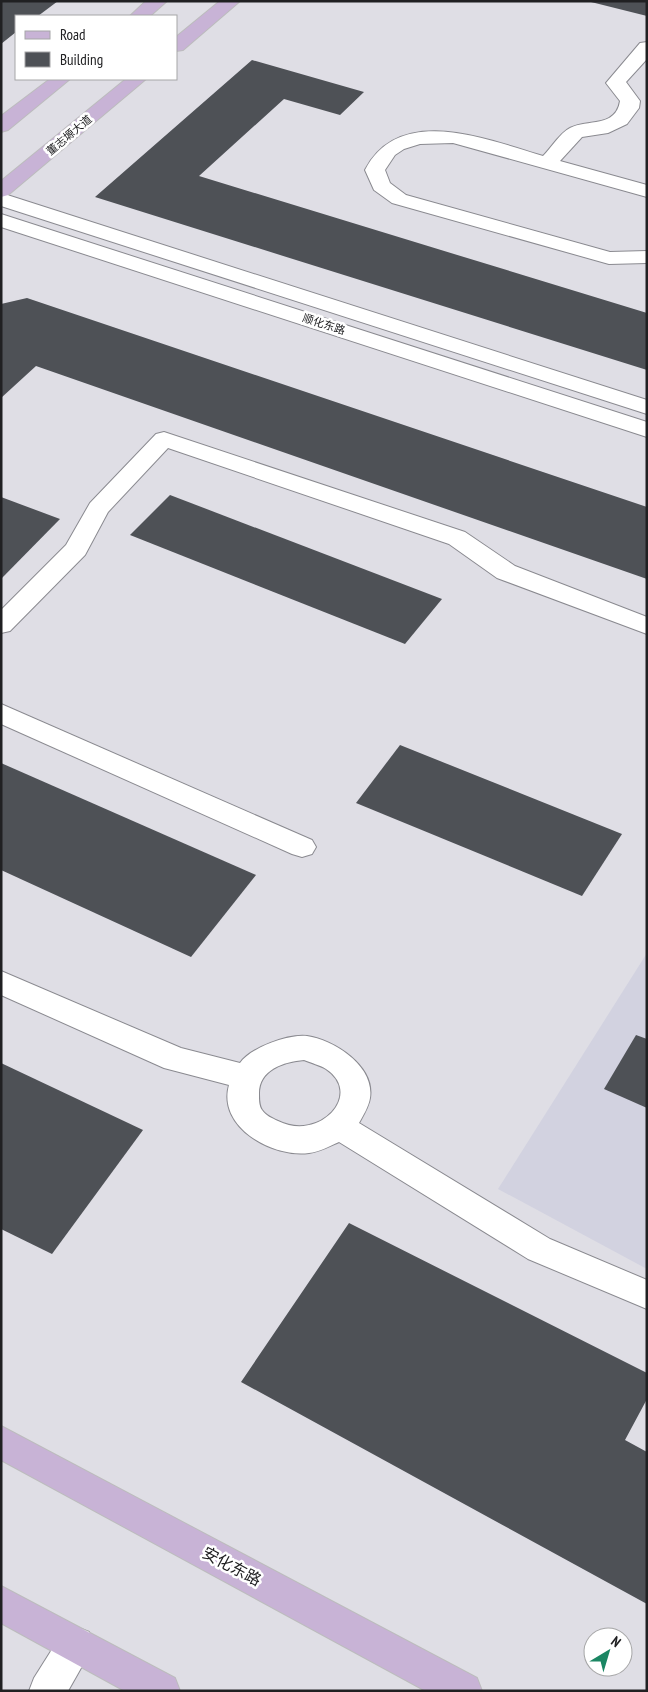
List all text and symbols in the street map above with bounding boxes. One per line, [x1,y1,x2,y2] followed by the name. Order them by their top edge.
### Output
[15,15,178,80] legend
[60,25,86,44] text: Road
[60,50,103,69] text: Building
[43,112,95,158] street label: 董志塬大道
[301,311,347,337] street label: 顺化东路
[199,1542,265,1590] street label: 安化东路
[583,1627,633,1677] north arrow
[607,1632,625,1651] text: N

